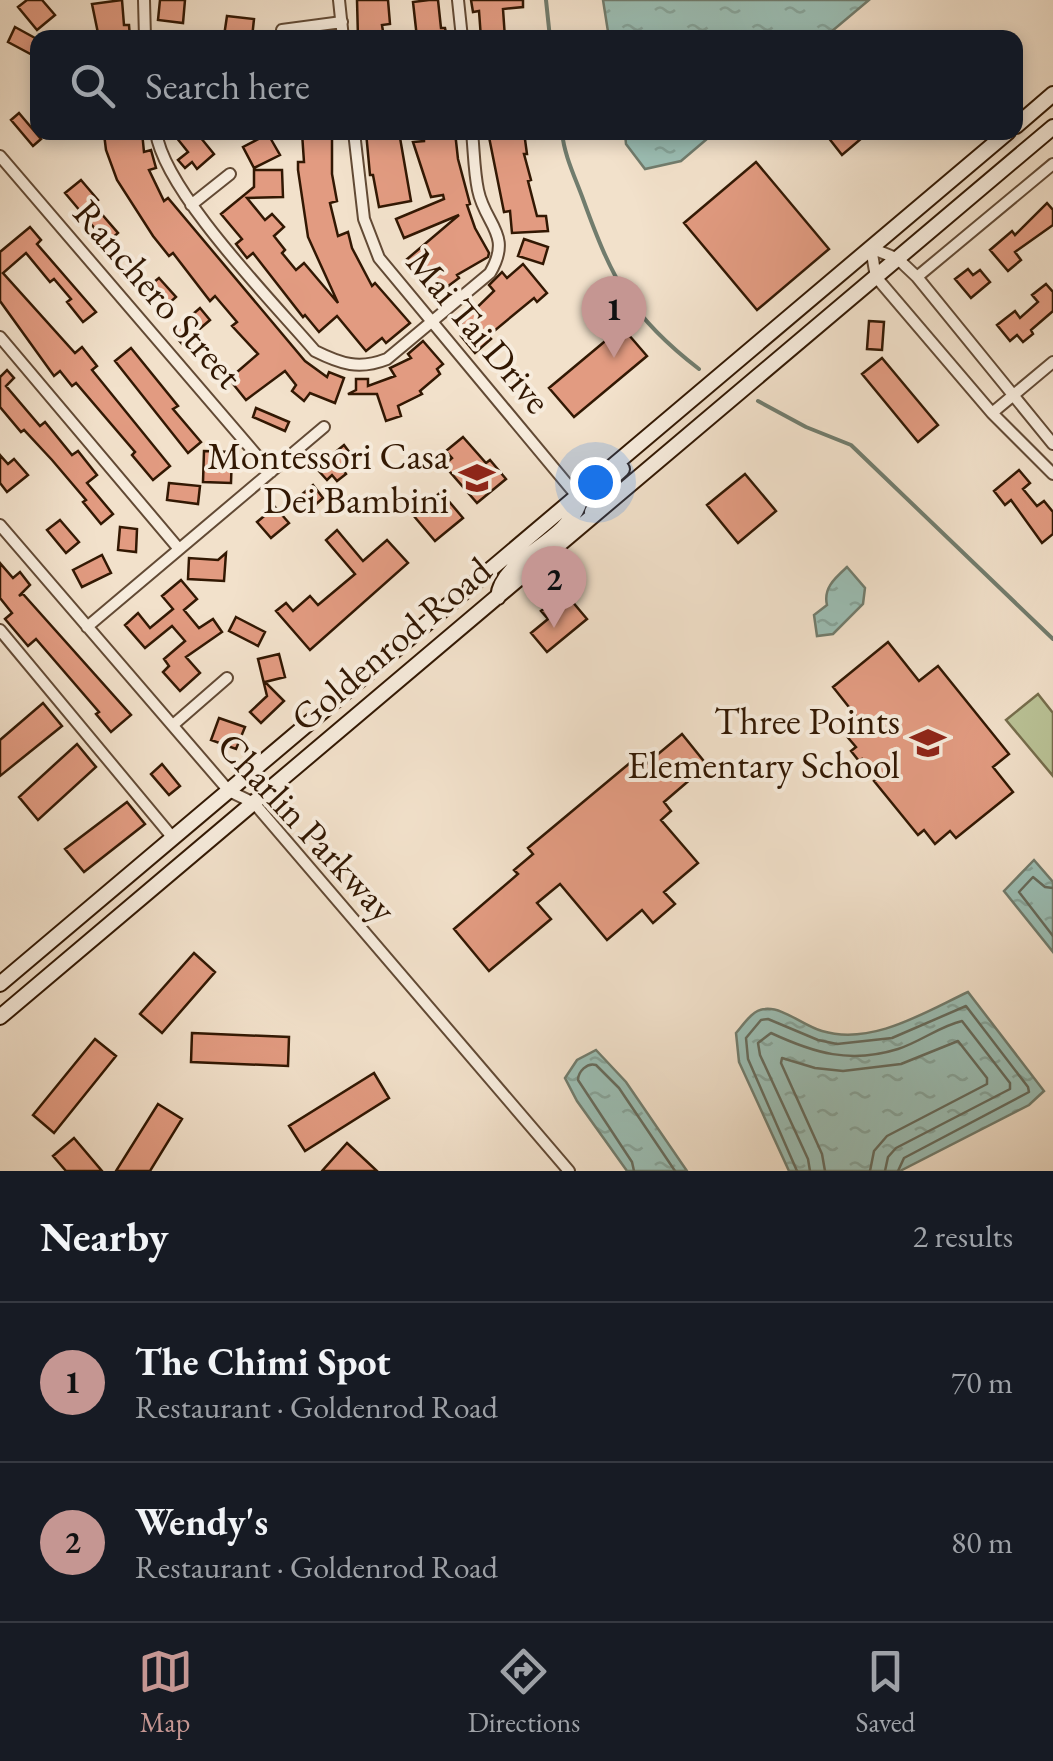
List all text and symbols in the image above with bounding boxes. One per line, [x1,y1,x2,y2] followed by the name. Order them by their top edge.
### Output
[30,30,1023,140] search box
[65,58,120,113] icon: search
[145,61,310,110] text: Search here
[63,189,254,398] street label: Ranchero Street
[396,238,563,423] street label: Mai Tai Drive
[582,276,646,358] pin: 1
[207,431,450,524] place label: Montessori Casa Dei Bambini
[570,457,621,508] your location
[458,459,496,497] school or university icon: Montessori Casa Dei Bambini
[280,545,502,742] street label: Goldenrod Road
[522,546,586,628] pin: 2
[627,696,900,789] place label: Three Points Elementary School
[207,721,408,932] street label: Charlin Parkway
[909,724,947,762] school or university icon: Three Points Elementary School
[40,1209,169,1264] text: Nearby
[913,1215,1013,1257] text: 2 results
[135,1337,391,1386] text: The Chimi Spot
[64,1361,81,1403] text: 1
[951,1361,1013,1403] text: 70 m
[135,1386,498,1428] text: Restaurant · Goldenrod Road
[135,1497,268,1546] text: Wendy's
[64,1521,81,1563] text: 2
[951,1521,1013,1563] text: 80 m
[135,1546,498,1588] text: Restaurant · Goldenrod Road
[138,1644,193,1740] tab: Map
[468,1644,580,1740] tab: Directions
[855,1644,915,1740] tab: Saved

